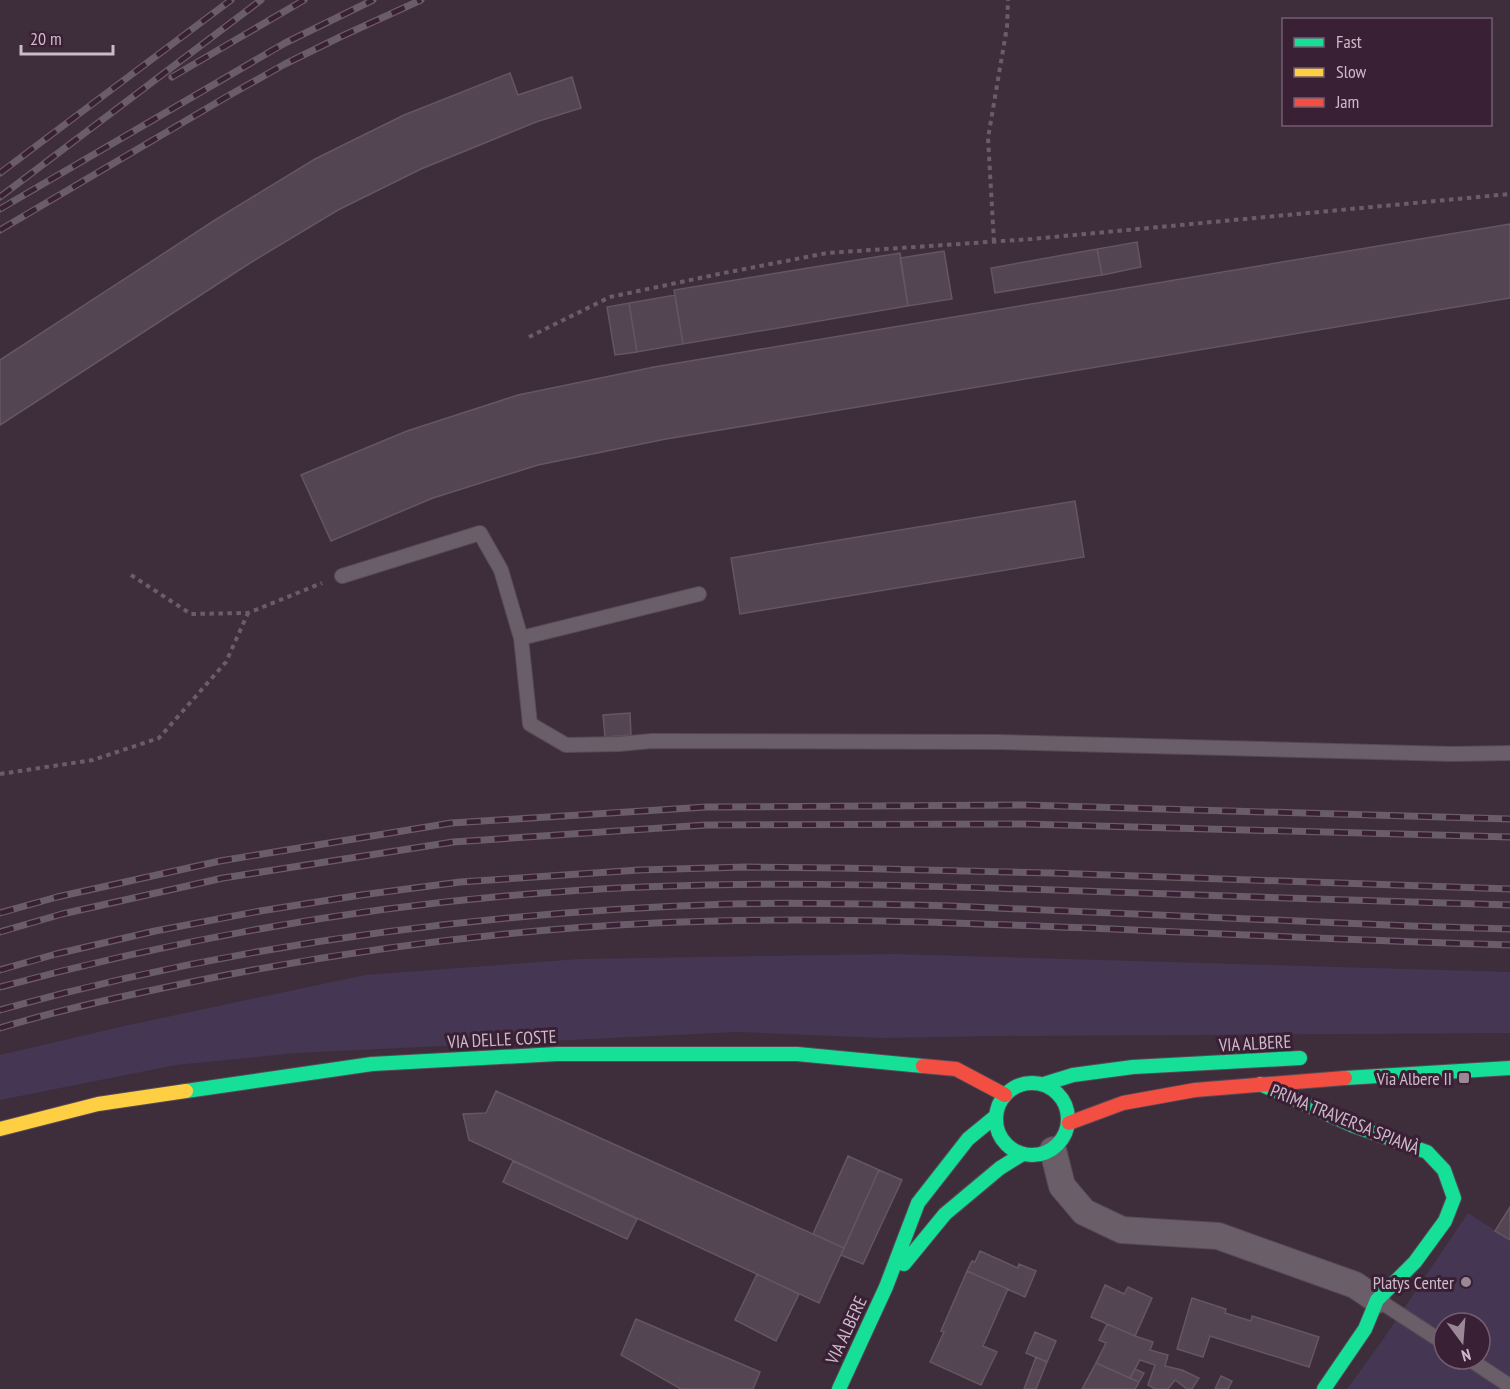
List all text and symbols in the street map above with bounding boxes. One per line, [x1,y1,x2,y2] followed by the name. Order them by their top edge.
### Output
[21,18,112,56] scale bar
[1282,18,1492,126] legend
[30,27,62,50] text: 20 m
[1336,30,1362,53] text: Fast
[1336,60,1367,83] text: Slow
[1335,90,1359,113] text: Jam
[446,1025,557,1053] street label: VIA DELLE COSTE
[1217,1030,1292,1056] street label: VIA ALBERE
[1376,1067,1452,1090] place label: Via Albere II
[1457,1071,1471,1085] marker: Via Albere II
[1267,1079,1423,1160] street label: PRIMA TRAVERSA SPIANÀ
[1373,1271,1454,1294] place label: Platys Center
[1459,1275,1473,1289] marker: Platys Center
[820,1292,872,1369] street label: VIA ALBERE
[1432,1311,1492,1371] north arrow
[1459,1345,1473,1366] text: N

